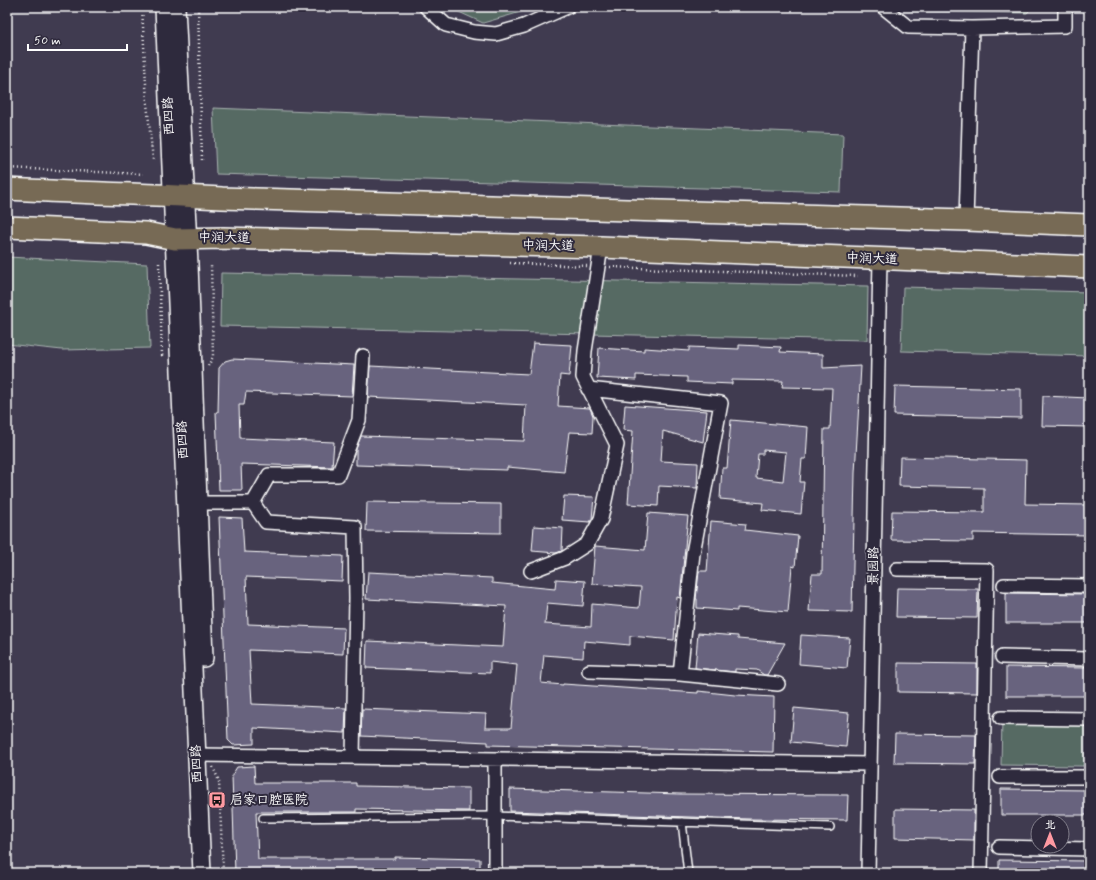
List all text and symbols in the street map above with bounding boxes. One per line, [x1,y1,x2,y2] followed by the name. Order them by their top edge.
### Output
[28,26,127,52] scale bar
[34,33,61,49] text: 50 m
[160,96,178,136] street label: 西四路
[198,229,250,247] street label: 中润大道
[522,237,574,255] street label: 中润大道
[846,250,898,268] street label: 中润大道
[173,420,193,460] street label: 西四路
[865,546,883,586] street label: 景园路
[188,744,206,784] street label: 西四路
[207,790,227,810] bus stop icon: 启家口腔医院
[230,792,308,809] place label: 启家口腔医院
[1030,814,1070,854] north arrow
[1045,818,1056,832] text: 北

